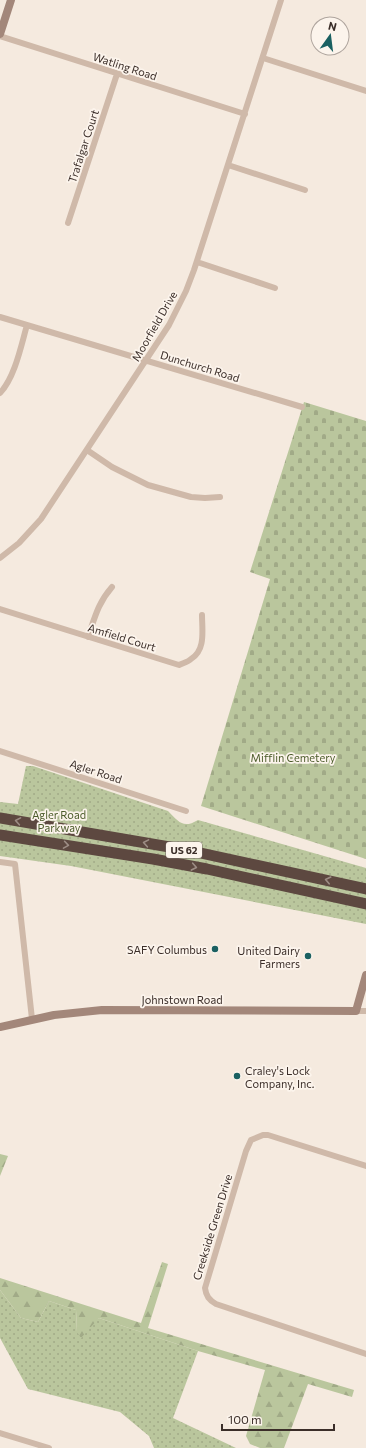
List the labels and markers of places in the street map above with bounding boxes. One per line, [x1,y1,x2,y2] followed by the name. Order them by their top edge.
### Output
[127,943,207,956] place label: SAFY Columbus
[210,944,220,954] marker: SAFY Columbus
[237,944,300,970] place label: United Dairy Farmers
[303,951,313,961] marker: United Dairy Farmers
[245,1064,315,1090] place label: Craley's Lock Company, Inc.
[232,1071,242,1081] marker: Craley's Lock Company, Inc.

